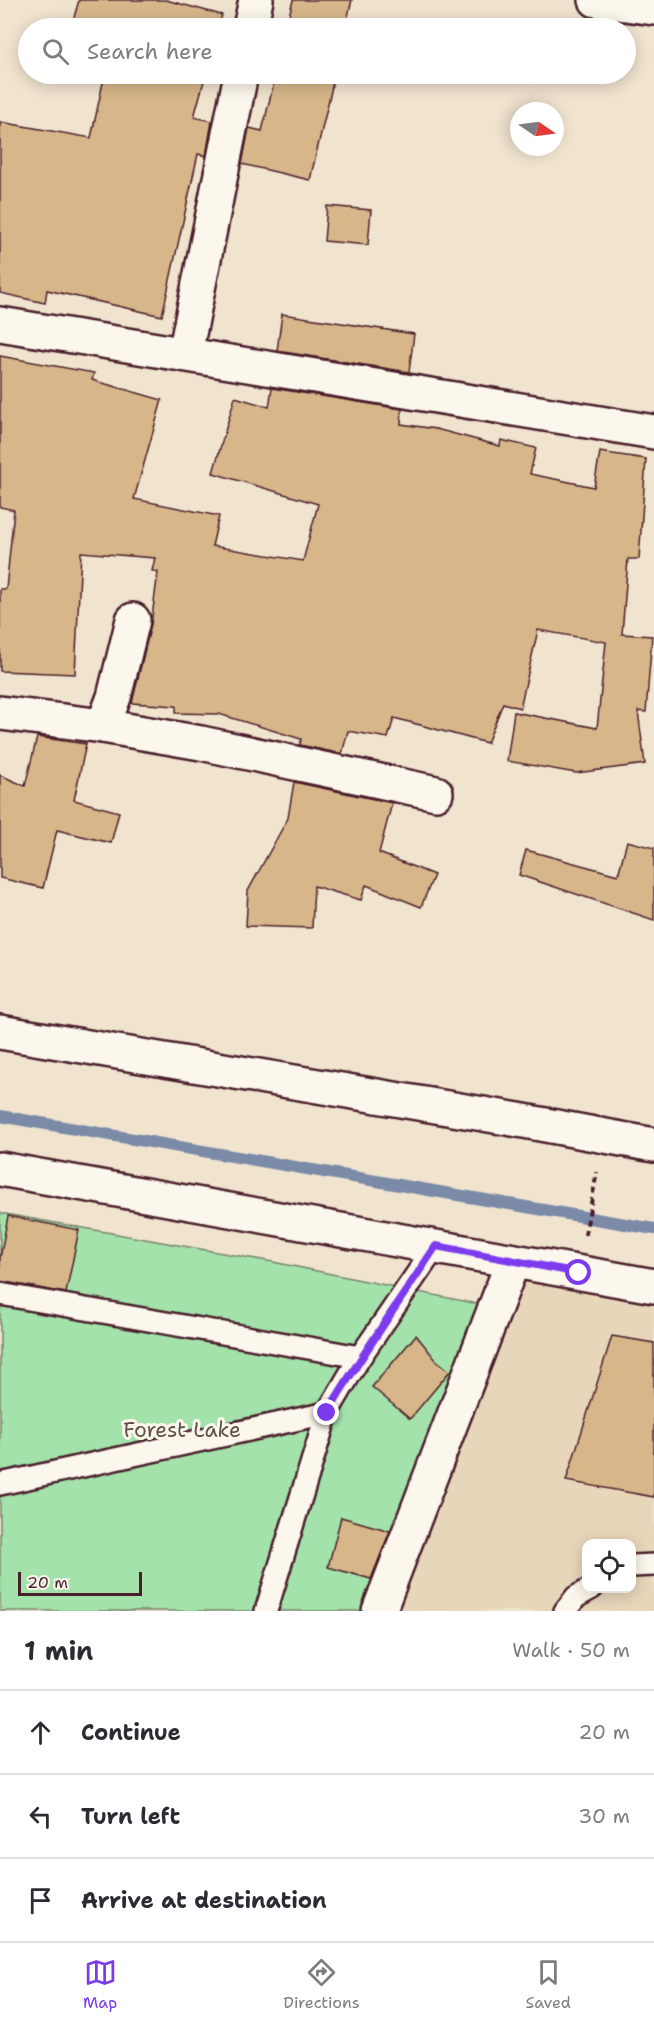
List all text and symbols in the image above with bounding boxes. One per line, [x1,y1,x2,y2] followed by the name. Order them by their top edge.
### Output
[18,18,636,84] search box
[39,35,72,68] icon: search
[87,37,213,66] text: Search here
[510,102,564,156] north arrow
[565,1259,591,1285] route start
[313,1399,339,1425] route end
[123,1416,241,1444] park label: Forest Lake
[582,1539,636,1593] map controls
[582,1539,636,1593] button: locate
[18,1569,142,1596] scale bar
[27,1572,68,1593] text: 20 m
[24,1633,93,1668] text: 1 min
[512,1637,630,1663] text: Walk · 50 m
[24,1716,57,1749] icon: ahead
[81,1718,181,1747] text: Continue
[579,1719,630,1745] text: 20 m
[24,1800,57,1833] icon: left
[81,1802,180,1831] text: Turn left
[578,1803,630,1829] text: 30 m
[24,1884,57,1917] icon: arrive
[81,1886,327,1915] text: Arrive at destination
[83,1956,117,2013] tab: Map
[283,1956,360,2013] tab: Directions
[526,1956,571,2013] tab: Saved

